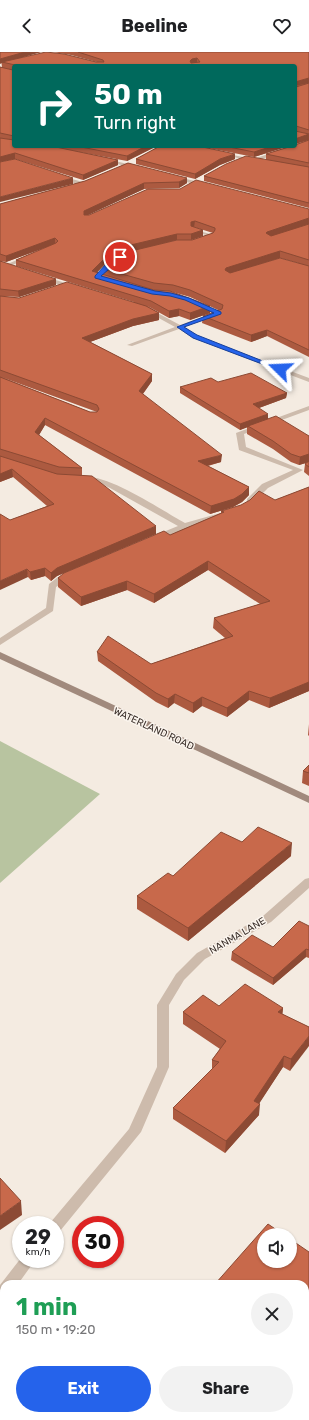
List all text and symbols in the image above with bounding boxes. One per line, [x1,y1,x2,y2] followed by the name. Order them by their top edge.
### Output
[16,15,38,37] icon: back
[121,15,188,37] text: Beeline
[271,15,293,37] icon: heart
[94,78,163,111] text: 50 m
[28,80,80,132] icon: right
[94,112,176,134] text: Turn right
[103,240,137,274] pin
[109,246,131,268] icon: arrive
[259,348,301,390] position arrow
[111,705,196,753] street label: WATERLAND ROAD
[207,915,268,957] street label: NANMA LANE
[72,1216,124,1268] speed limit sign: 30
[25,1225,51,1249] text: 29
[257,1228,297,1268] map controls
[257,1228,297,1268] button: sound
[26,1246,50,1258] text: km/h
[16,1293,77,1321] text: 1 min
[251,1293,293,1335] button: close
[16,1322,95,1337] text: 150 m · 19:20
[16,1366,151,1412] button: Exit
[159,1366,293,1412] button: Share

